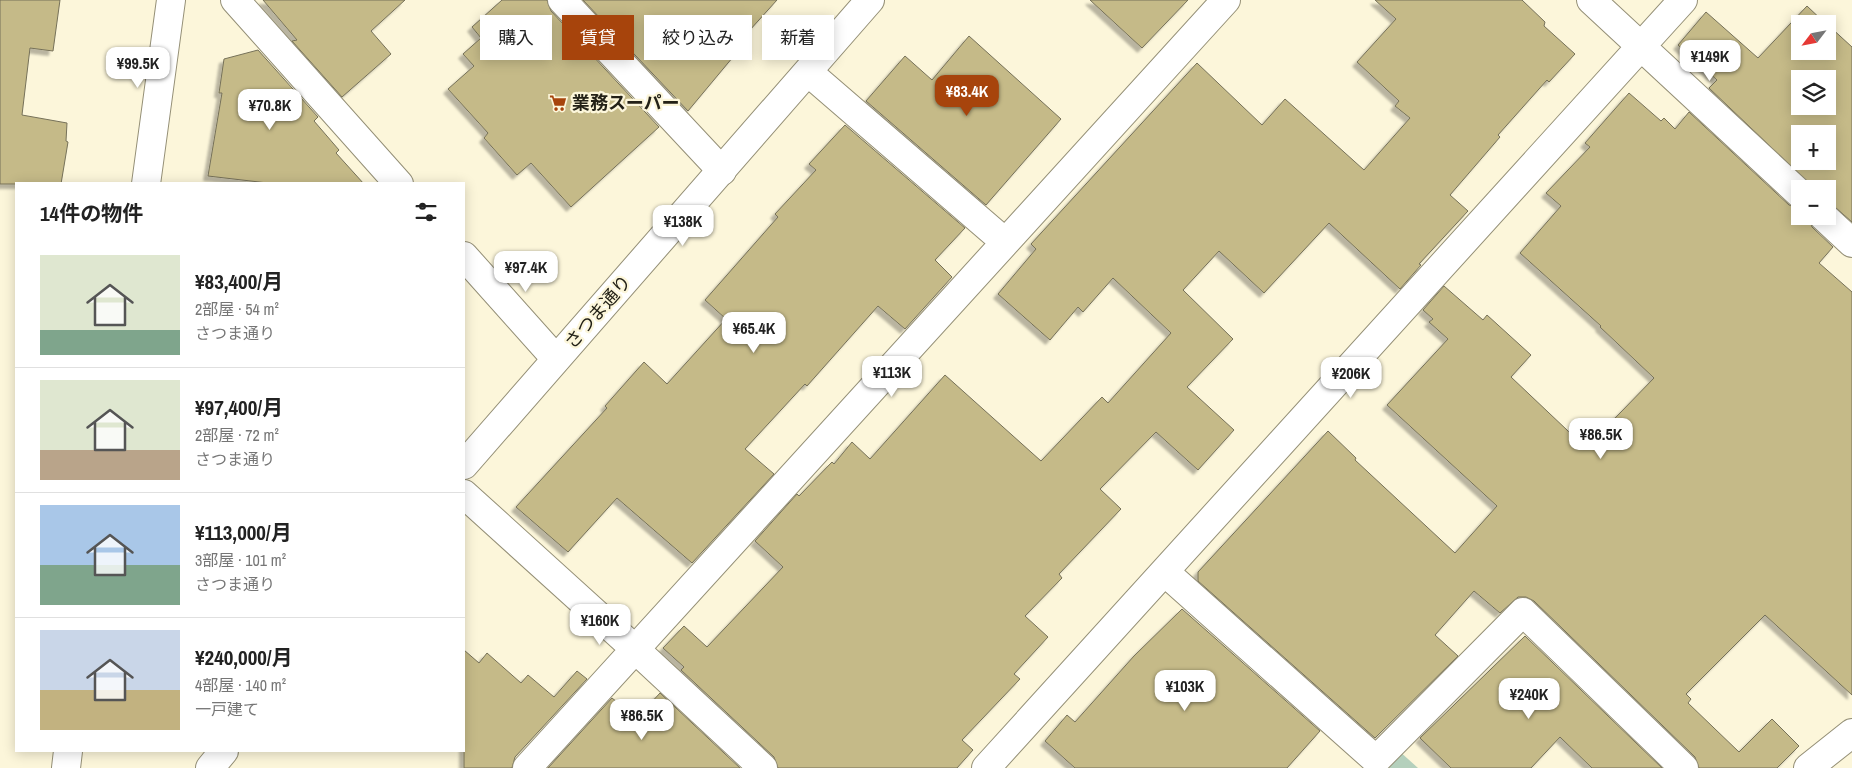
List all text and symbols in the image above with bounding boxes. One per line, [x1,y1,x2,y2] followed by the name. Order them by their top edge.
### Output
[480,15,552,60] chip: 購入
[562,15,634,60] chip: 賃貸
[644,15,752,60] chip: 絞り込み
[762,15,834,60] chip: 新着
[1791,15,1836,60] north arrow
[1791,15,1836,225] map controls
[1675,39,1745,82] pin: ¥149K
[1691,45,1729,67] text: ¥149K
[97,46,179,89] pin: ¥99.5K
[117,52,159,74] text: ¥99.5K
[1791,70,1836,115] button: layers
[926,74,1008,117] pin: ¥83.4K
[946,80,988,102] text: ¥83.4K
[229,88,311,131] pin: ¥70.8K
[572,90,680,115] place label: 業務スーパー
[548,93,568,113] supermarket icon: 業務スーパー
[249,94,291,116] text: ¥70.8K
[1791,125,1836,170] button: +
[1791,180,1836,225] button: −
[412,198,440,226] icon: filters
[40,199,143,228] text: 14件の物件
[648,204,718,247] pin: ¥138K
[664,210,702,232] text: ¥138K
[485,250,567,293] pin: ¥97.4K
[505,256,547,278] text: ¥97.4K
[195,267,283,296] text: ¥83,400/月
[559,270,637,354] street label: さつま通り
[80,275,140,335] icon: home
[195,298,279,320] text: 2部屋 · 54 m²
[713,312,795,354] pin: ¥65.4K
[733,317,775,339] text: ¥65.4K
[195,322,275,344] text: さつま通り
[857,356,927,398] pin: ¥113K
[1316,356,1386,399] pin: ¥206K
[873,361,911,383] text: ¥113K
[1332,362,1370,384] text: ¥206K
[195,393,283,422] text: ¥97,400/月
[80,400,140,460] icon: home
[1560,418,1642,460] pin: ¥86.5K
[1580,423,1622,445] text: ¥86.5K
[195,424,279,446] text: 2部屋 · 72 m²
[195,448,275,470] text: さつま通り
[195,518,292,547] text: ¥113,000/月
[80,525,140,585] icon: home
[195,549,286,571] text: 3部屋 · 101 m²
[195,573,275,595] text: さつま通り
[565,604,635,646] pin: ¥160K
[581,609,619,631] text: ¥160K
[195,643,293,672] text: ¥240,000/月
[80,650,140,710] icon: home
[1150,670,1220,712] pin: ¥103K
[195,674,286,696] text: 4部屋 · 140 m²
[1166,675,1204,697] text: ¥103K
[1494,678,1564,720] pin: ¥240K
[1510,683,1548,705] text: ¥240K
[195,698,259,720] text: 一戸建て
[601,698,683,741] pin: ¥86.5K
[621,704,663,726] text: ¥86.5K

